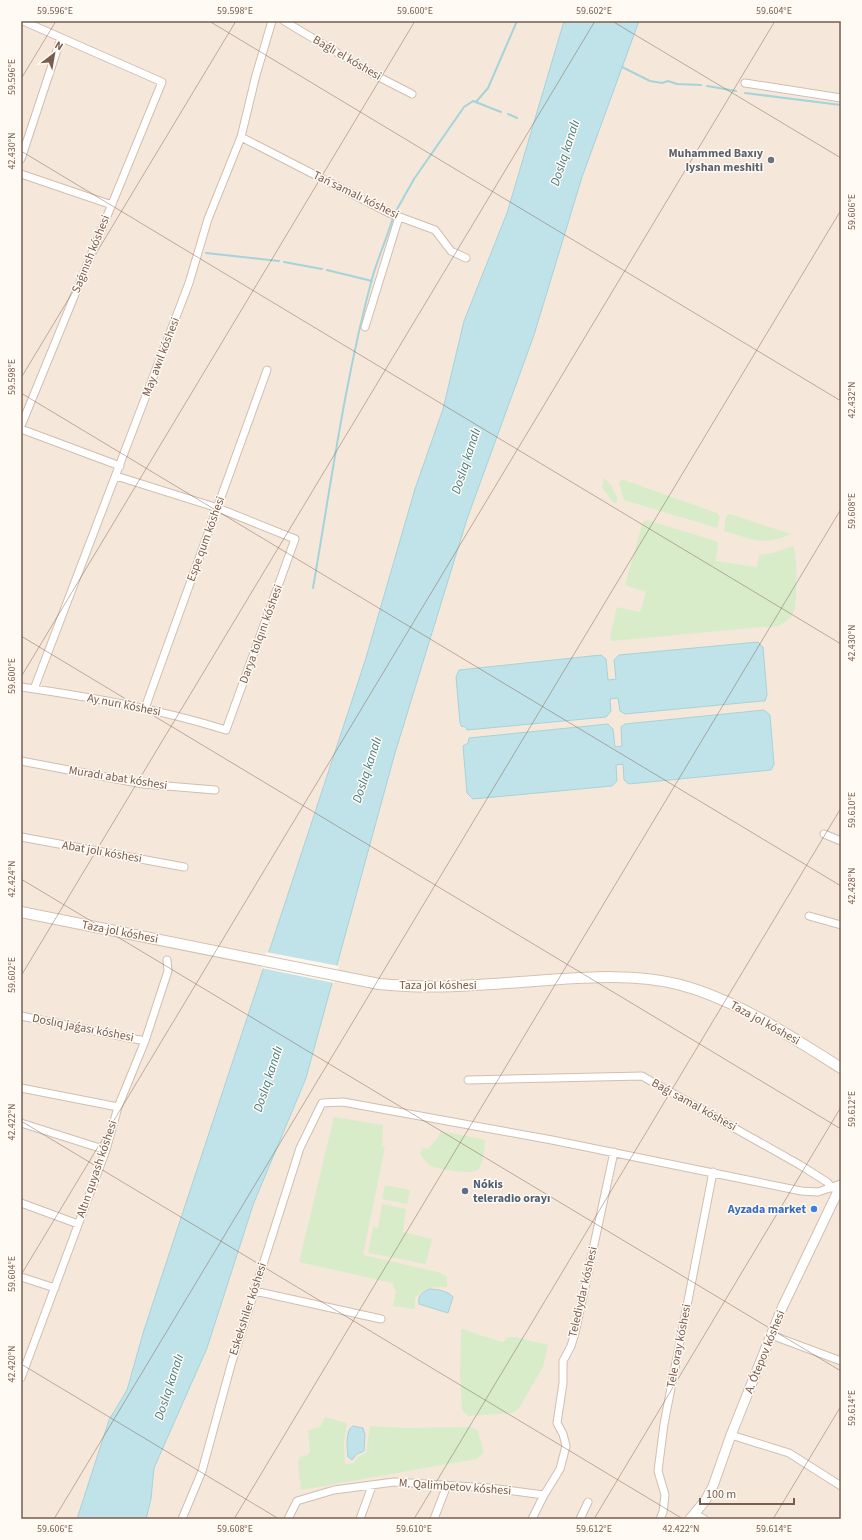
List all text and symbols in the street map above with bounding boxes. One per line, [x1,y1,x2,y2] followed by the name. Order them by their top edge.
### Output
[37,4,73,18] text: 59.596°E
[217,4,253,18] text: 59.598°E
[397,4,433,18] text: 59.600°E
[576,4,612,18] text: 59.602°E
[756,4,792,18] text: 59.604°E
[310,31,384,85] street label: Baǵlı el kóshesi
[34,34,74,74] north arrow
[52,38,66,54] text: N
[5,59,19,95] text: 59.596°E
[546,118,584,188] water label: Doslıq kanalı
[5,132,19,170] text: 42.430°N
[668,145,764,176] place label: Muhammed Baxıy Iyshan meshiti
[766,155,776,165] marker: Muhammed Baxıy Iyshan meshiti
[310,167,402,223] street label: Tań samalı kóshesi
[845,194,859,230] text: 59.606°E
[68,212,114,296] street label: Saǵınısh kóshesi
[138,315,184,399] street label: May awıl kóshesi
[5,359,19,395] text: 59.598°E
[845,381,859,419] text: 42.432°N
[447,426,485,496] water label: Doslıq kanalı
[845,493,859,529] text: 59.608°E
[183,494,229,584] street label: Espe qum kóshesi
[235,582,287,686] street label: Darya tolqını kóshesi
[845,624,859,662] text: 42.430°N
[5,658,19,694] text: 59.600°E
[86,690,162,720] street label: Ay nurı kóshesi
[348,735,386,805] water label: Doslıq kanalı
[67,762,169,794] street label: Muradı abat kóshesi
[845,792,859,828] text: 59.610°E
[61,837,143,867] street label: Abat jolı kóshesi
[5,860,19,898] text: 42.424°N
[845,867,859,905] text: 42.428°N
[80,916,160,948] street label: Taza jol kóshesi
[5,957,19,993] text: 59.602°E
[399,977,477,994] street label: Taza jol kóshesi
[727,997,803,1049] street label: Taza jol kóshesi
[31,1010,135,1046] street label: Doslıq jaǵası kóshesi
[249,1044,287,1114] water label: Doslıq kanalı
[648,1075,740,1135] street label: Baǵı samal kóshesi
[845,1091,859,1127] text: 59.612°E
[5,1103,19,1141] text: 42.422°N
[72,1118,122,1220] street label: Altın quyash kóshesi
[473,1176,550,1207] place label: Nókis teleradio orayı
[460,1186,470,1196] marker: Nókis teleradio orayı
[727,1201,806,1218] place label: Ayzada market
[809,1204,819,1214] marker: Ayzada market
[564,1245,602,1339] street label: Telediydar kóshesi
[5,1256,19,1292] text: 59.604°E
[225,1260,271,1358] street label: Eskekshiler kóshesi
[663,1303,695,1389] street label: Tele oray kóshesi
[741,1308,789,1396] street label: A. Ótepov kóshesi
[5,1345,19,1383] text: 42.420°N
[150,1352,188,1422] water label: Doslıq kanalı
[845,1390,859,1426] text: 59.614°E
[398,1475,512,1499] street label: M. Qalimbetov kóshesi
[700,1480,794,1506] scale bar
[706,1486,736,1503] text: 100 m
[37,1522,73,1536] text: 59.606°E
[217,1522,253,1536] text: 59.608°E
[396,1522,432,1536] text: 59.610°E
[576,1522,612,1536] text: 59.612°E
[662,1522,700,1536] text: 42.422°N
[756,1522,792,1536] text: 59.614°E

